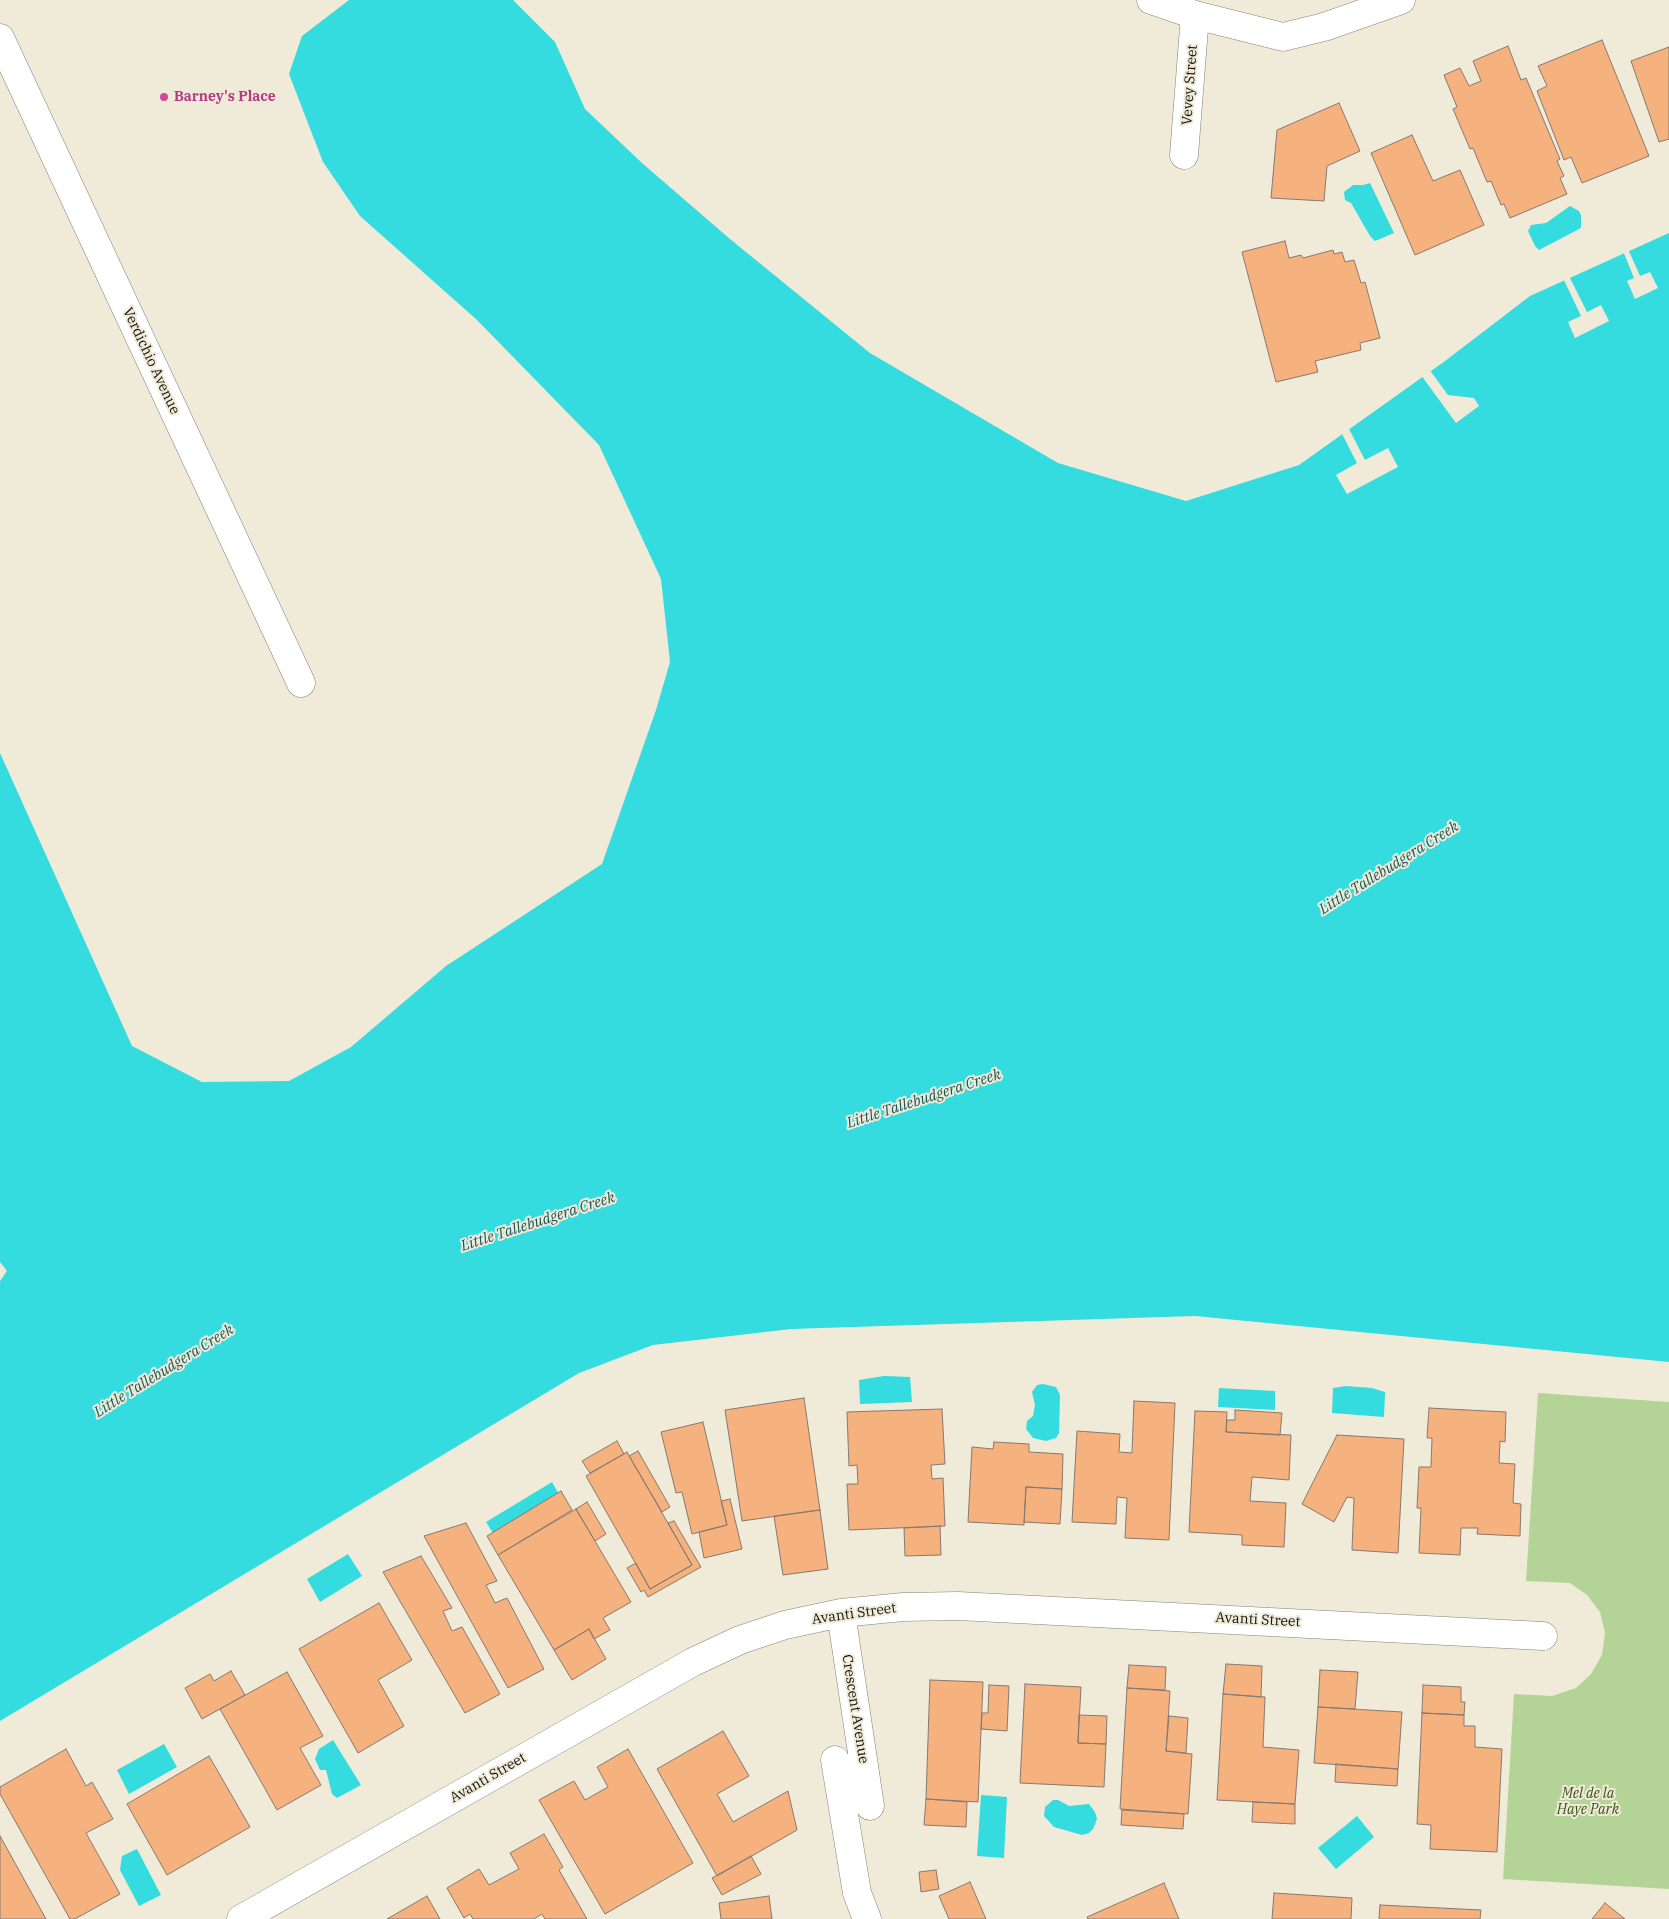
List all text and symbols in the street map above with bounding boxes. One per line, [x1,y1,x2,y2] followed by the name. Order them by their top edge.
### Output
[1179,44,1201,126] street label: Vevey Street
[174,89,276,105] place label: Barney's Place
[158,91,170,103] marker: Barney's Place
[119,305,183,417] street label: Verdichio Avenue
[1316,818,1462,918] water label: Little Tallebudgera Creek
[845,1066,1003,1132] water label: Little Tallebudgera Creek
[459,1189,617,1255] water label: Little Tallebudgera Creek
[91,1321,237,1421] water label: Little Tallebudgera Creek
[811,1600,897,1628] street label: Avanti Street
[1215,1609,1301,1631] street label: Avanti Street
[838,1653,872,1765] street label: Crescent Avenue
[447,1749,529,1807] street label: Avanti Street
[1557,1786,1619,1818] park label: Mel de la Haye Park

